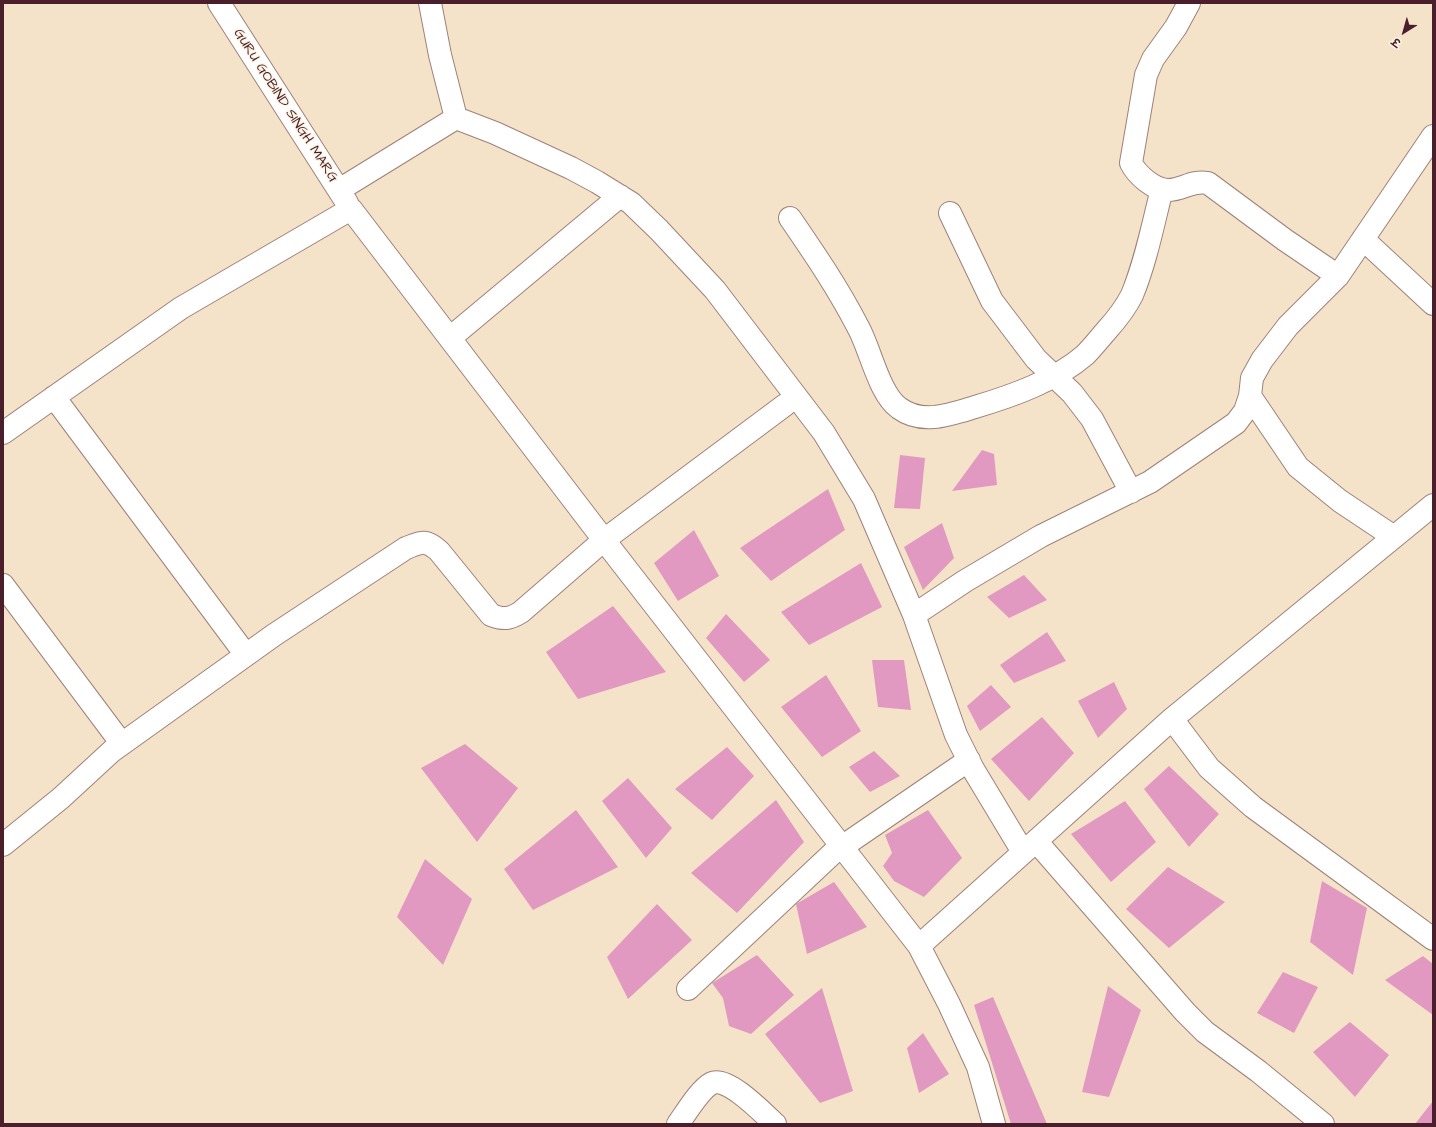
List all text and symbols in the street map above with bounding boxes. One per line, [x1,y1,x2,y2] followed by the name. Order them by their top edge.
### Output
[1384,12,1424,52] north arrow
[229,26,341,186] street label: GURU GOBIND SINGH MARG
[1389,34,1404,50] text: उ

